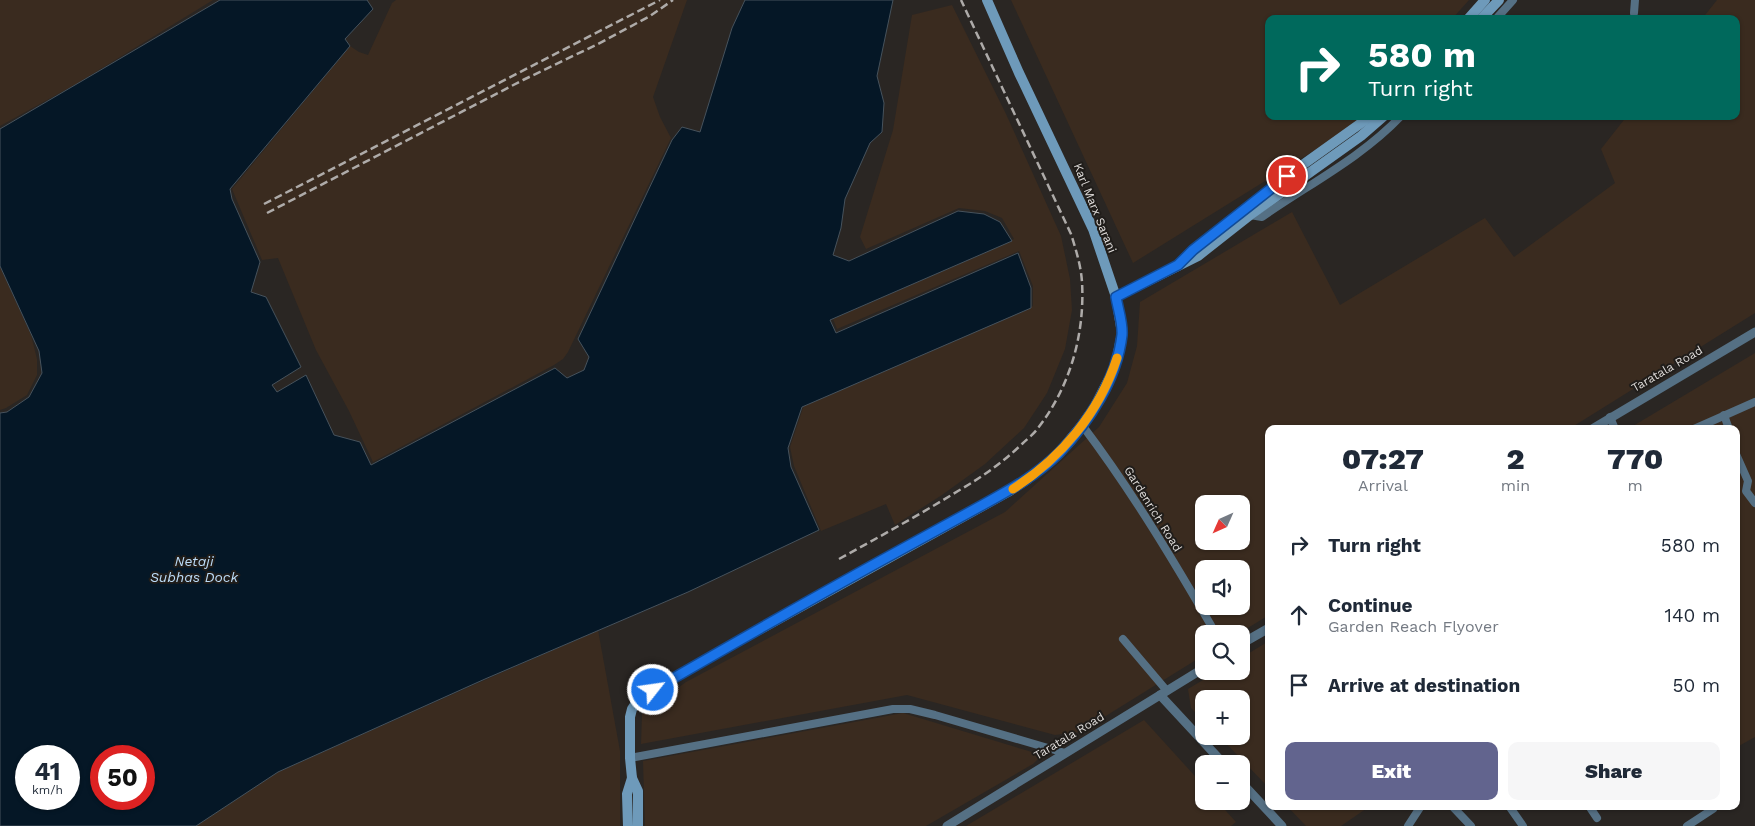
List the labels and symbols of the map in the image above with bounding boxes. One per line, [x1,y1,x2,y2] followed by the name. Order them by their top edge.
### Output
[1266,155,1308,197] pin
[1071,161,1119,255] street label: Karl Marx Sarani
[1629,343,1705,395] street label: Taratala Road
[1121,464,1185,554] street label: Gardenrich Road
[1195,495,1250,550] north arrow
[150,553,238,585] water label: Netaji Subhas Dock
[626,663,678,715] position arrow
[1031,710,1107,762] street label: Taratala Road
[90,745,155,810] speed limit sign: 50

